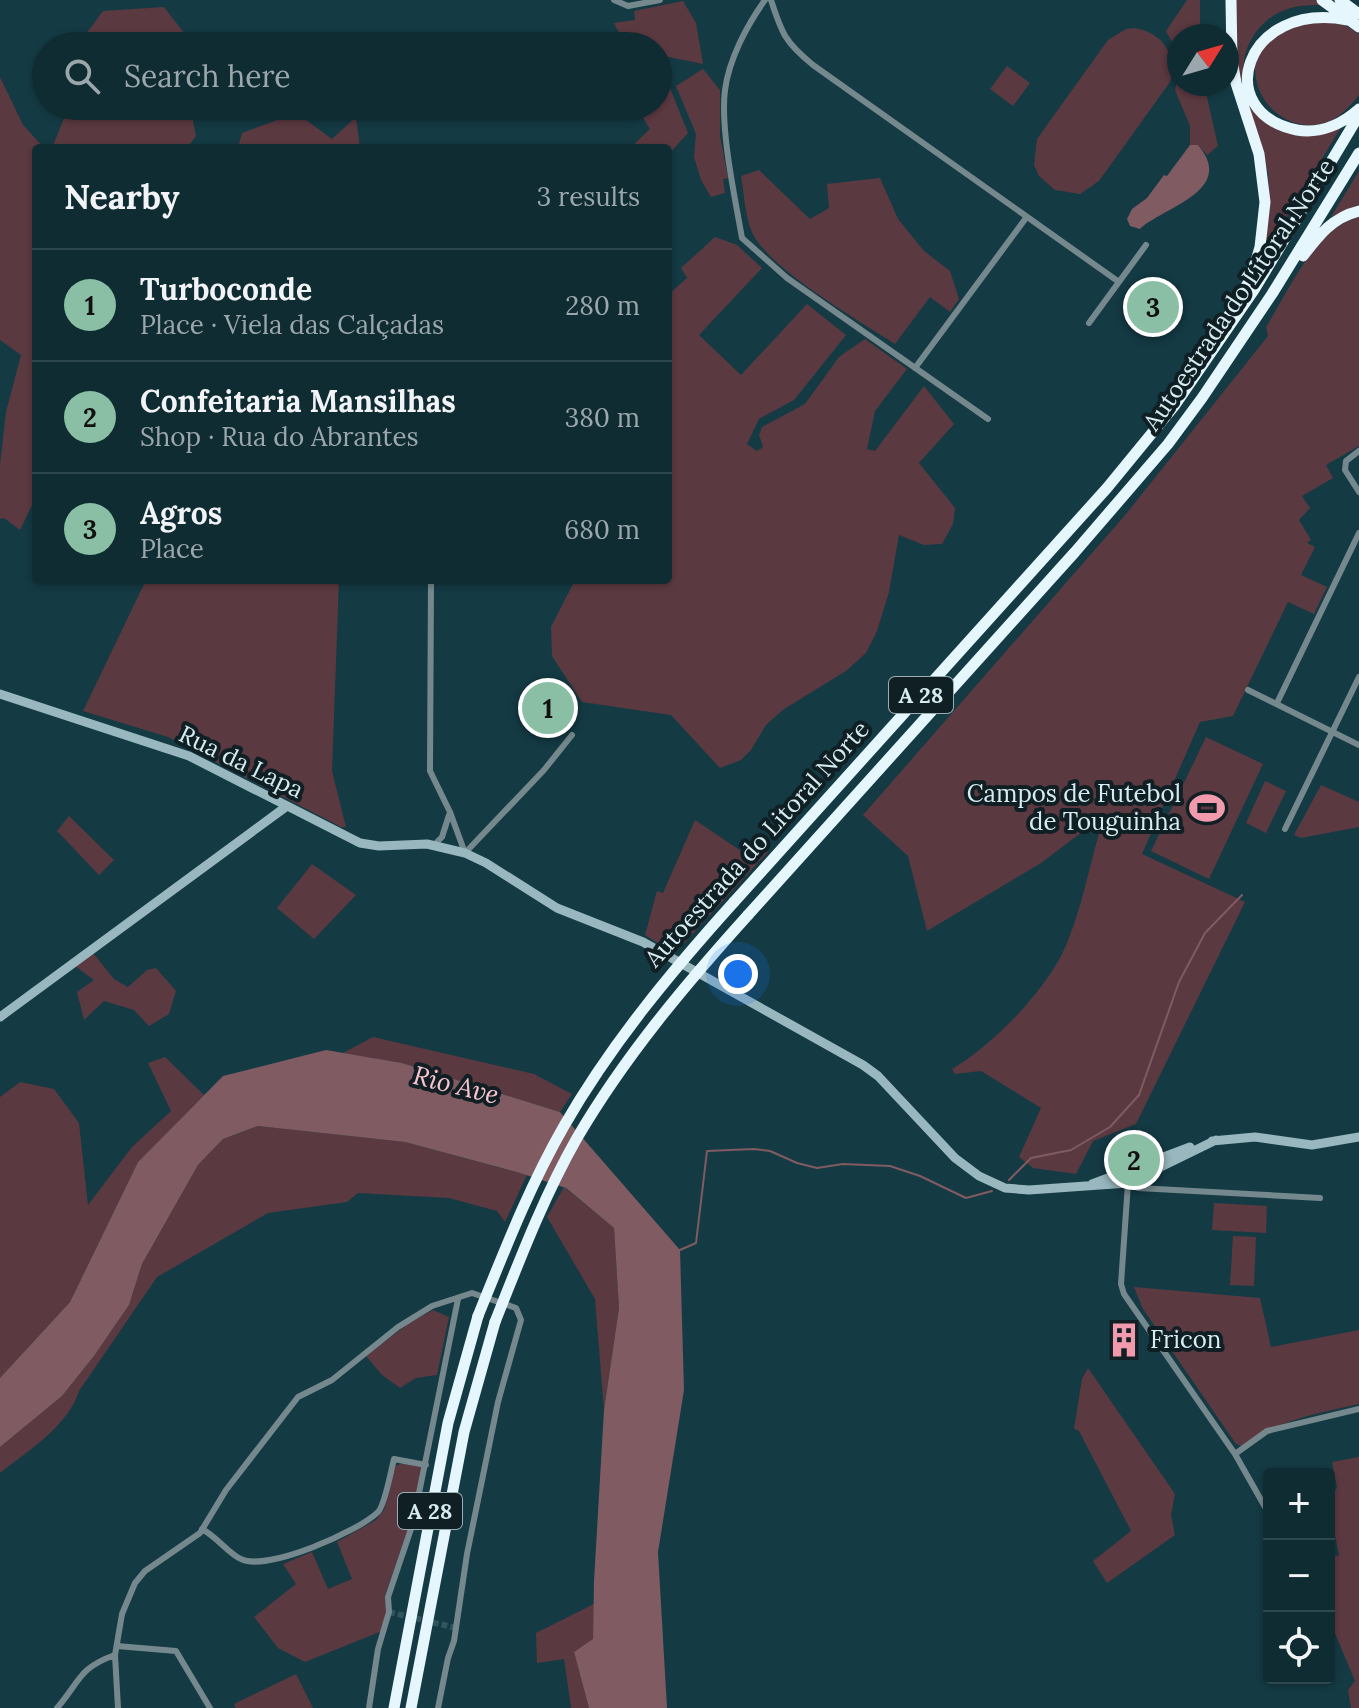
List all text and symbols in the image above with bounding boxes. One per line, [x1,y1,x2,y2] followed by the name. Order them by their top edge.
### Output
[1167,24,1239,96] north arrow
[32,32,672,120] search box
[60,54,104,98] icon: search
[124,57,291,95] text: Search here
[1135,153,1341,437] street label: Autoestrada do Litoral Norte
[64,175,180,218] text: Nearby
[537,180,640,213] text: 3 results
[140,270,312,308] text: Turboconde
[1127,277,1179,337] pin: 3
[85,289,95,322] text: 1
[565,289,640,322] text: 280 m
[140,308,444,341] text: Place · Viela das Calçadas
[140,382,456,420] text: Confeitaria Mansilhas
[83,401,97,434] text: 2
[565,401,640,434] text: 380 m
[140,420,419,453] text: Shop · Rua do Abrantes
[140,494,222,532] text: Agros
[83,513,97,546] text: 3
[564,513,640,546] text: 680 m
[140,532,204,565] text: Place
[889,677,953,713] road number: A 28
[522,678,574,738] pin: 1
[637,714,876,974] street label: Autoestrada do Litoral Norte
[174,718,309,805] street label: Rua da Lapa
[967,778,1181,837] place label: Campos de Futebol de Touguinha
[1188,789,1226,827] sports icon: Campos de Futebol de Touguinha
[718,954,758,994] your location
[410,1058,502,1111] water label: Rio Ave
[1108,1130,1160,1190] pin: 2
[1105,1321,1143,1359] building icon: Fricon
[1150,1324,1221,1355] place label: Fricon
[1263,1468,1335,1684] map controls
[1263,1468,1335,1540] button: +
[398,1493,462,1529] road number: A 28
[1263,1540,1335,1612] button: −
[1263,1612,1335,1684] button: locate

